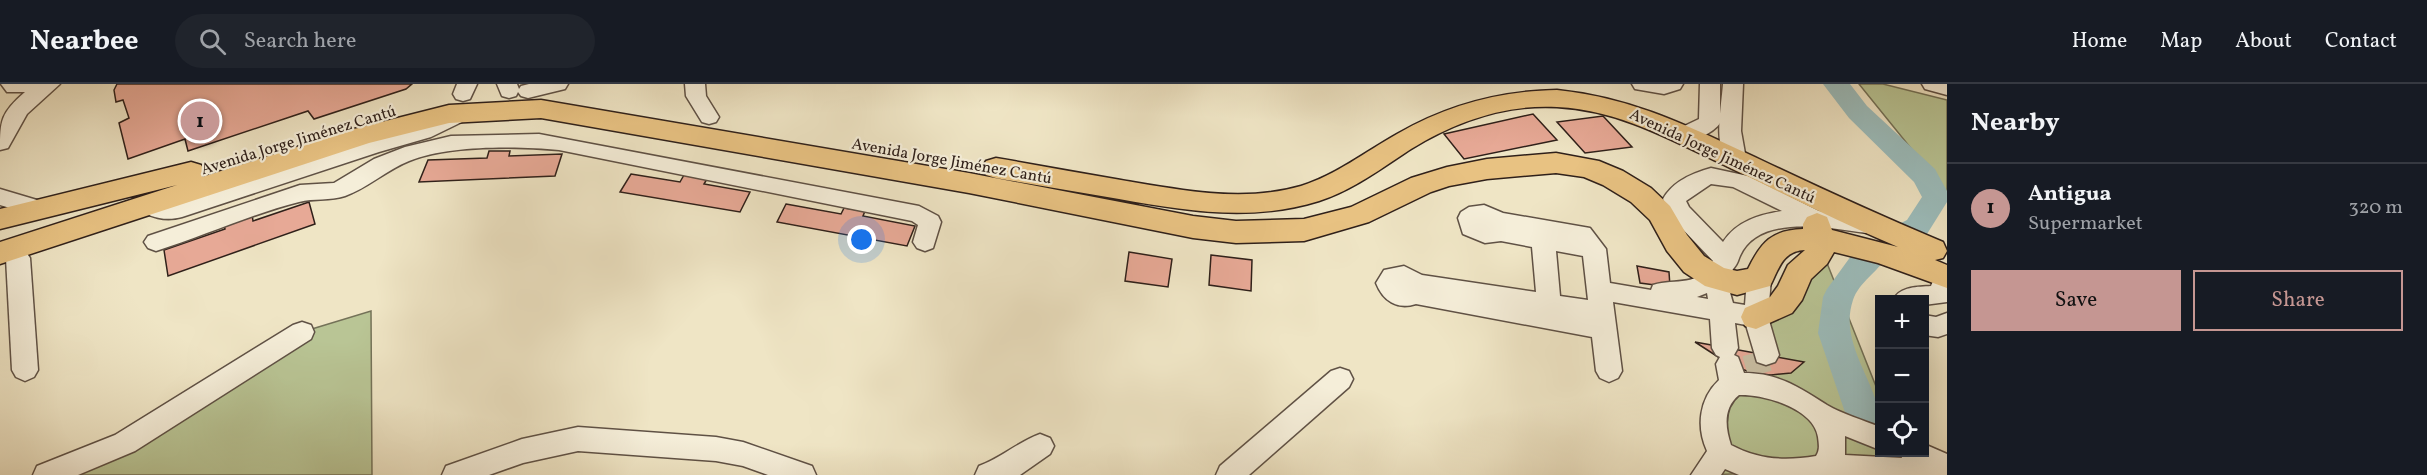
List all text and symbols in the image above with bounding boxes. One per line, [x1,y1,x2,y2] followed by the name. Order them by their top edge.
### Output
[175,14,595,68] search box
[30,22,139,61] text: Nearbee
[196,25,229,58] icon: search
[244,26,356,57] text: Search here
[2072,27,2127,56] text: Home
[2160,27,2202,56] text: Map
[2235,27,2292,56] text: About
[2325,27,2397,56] text: Contact
[180,99,220,144] pin: 1
[198,101,399,181] street label: Avenida Jorge Jiménez Cantú
[1626,104,1819,210] street label: Avenida Jorge Jiménez Cantú
[1971,105,2060,141] text: Nearby
[850,134,1054,190] street label: Avenida Jorge Jiménez Cantú
[2028,179,2111,210] text: Antigua
[1986,194,1995,222] text: 1
[2348,194,2403,222] text: 320 m
[2028,210,2143,238] text: Supermarket
[847,225,876,254] your location
[1971,270,2181,331] button: Save
[2193,270,2403,331] button: Share
[1875,295,1929,457] map controls
[1875,295,1929,349] button: +
[1875,349,1929,403] button: −
[1875,403,1929,457] button: locate

